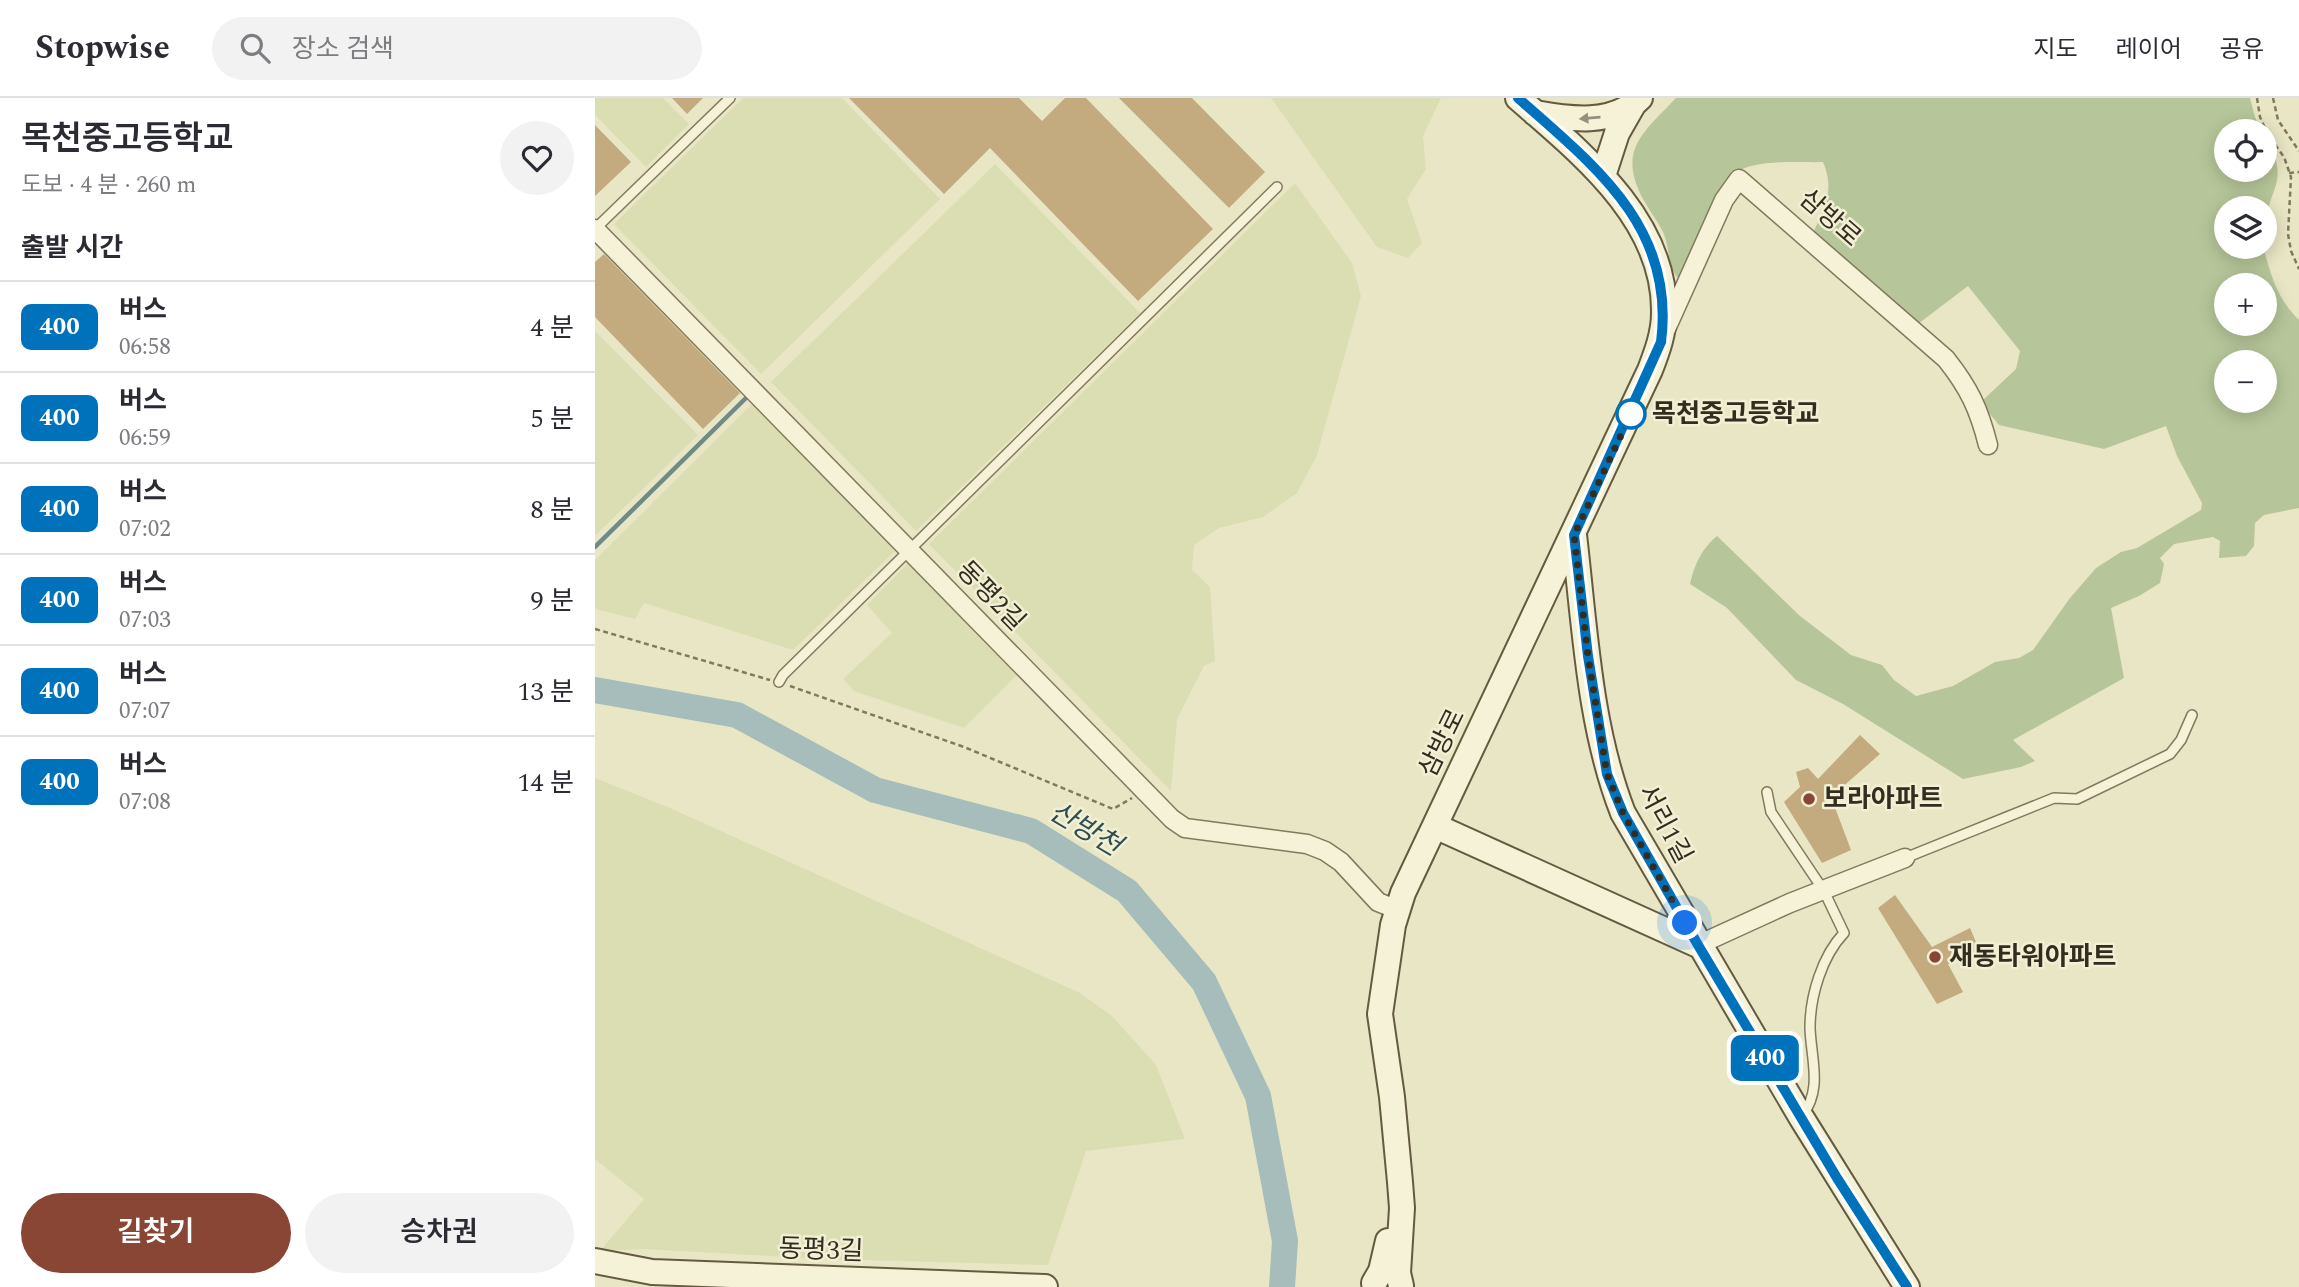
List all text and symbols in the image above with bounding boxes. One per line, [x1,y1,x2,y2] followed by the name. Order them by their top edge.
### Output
[212,17,702,80] search box
[35,23,170,73] text: Stopwise
[236,29,274,67] icon: search
[292,29,394,69] text: 장소 검색
[2033,32,2078,68] text: 지도
[2116,32,2182,68] text: 레이어
[2220,32,2264,68] text: 공유
[1579,113,1601,124] one-way arrow
[21,114,234,164] text: 목천중고등학교
[2214,119,2277,413] map controls
[2214,119,2277,182] button: locate
[500,121,574,195] button: heart
[21,168,196,203] text: 도보 · 4 분 · 260 m
[1790,179,1870,257] street label: 삼방로
[2214,196,2277,259] button: layers
[21,228,123,268] text: 출발 시간
[2214,273,2277,336] button: +
[119,290,167,330] text: 버스
[531,308,574,348] text: 4 분
[39,309,80,345] text: 400
[119,330,171,365] text: 06:58
[2214,350,2277,413] button: −
[119,381,167,421] text: 버스
[1652,394,1819,434] place label: 목천중고등학교
[531,399,574,439] text: 5 분
[1616,399,1646,429] marker: 목천중고등학교
[39,400,80,436] text: 400
[119,421,171,456] text: 06:59
[119,472,167,512] text: 버스
[531,490,574,530] text: 8 분
[39,491,80,527] text: 400
[119,512,171,547] text: 07:02
[947,552,1035,640] street label: 동평2길
[119,563,167,603] text: 버스
[531,581,574,621] text: 9 분
[39,582,80,618] text: 400
[119,603,171,638] text: 07:03
[119,654,167,694] text: 버스
[518,672,574,712] text: 13 분
[39,673,80,709] text: 400
[119,694,171,729] text: 07:07
[1408,702,1476,784] street label: 삼방로
[119,745,167,785] text: 버스
[518,763,574,803] text: 14 분
[39,764,80,800] text: 400
[1627,777,1703,871] street label: 서리1길
[1823,779,1943,819] place label: 보라아파트
[119,785,171,820] text: 07:08
[1041,791,1132,869] water label: 산방천
[1801,791,1817,807] marker: 보라아파트
[1667,905,1702,940] your location
[1949,937,2116,977] place label: 재동타워아파트
[1927,949,1943,965] marker: 재동타워아파트
[1725,1035,1805,1081] line badge: 400
[1745,1040,1785,1076] text: 400
[21,1193,291,1273] button: 길찾기
[305,1193,574,1273] button: 승차권
[778,1229,864,1271] street label: 동평3길

